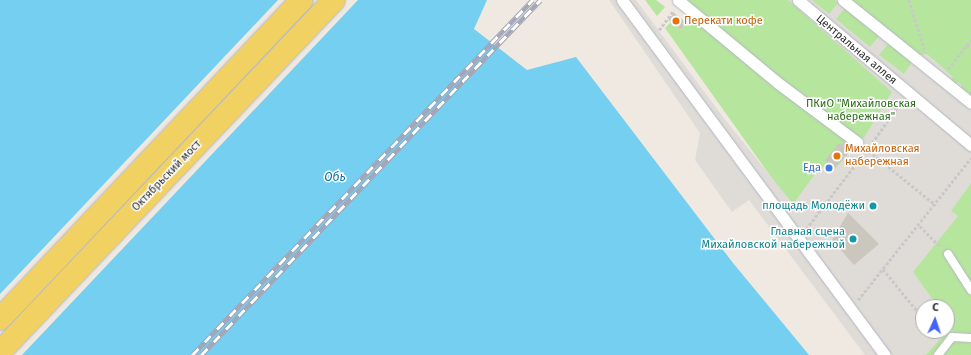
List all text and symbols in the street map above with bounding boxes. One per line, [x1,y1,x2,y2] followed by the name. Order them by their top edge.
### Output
[813,12,899,88] street label: Центральная аллея
[684,14,763,28] place label: Перекати кофе
[671,16,681,26] marker: Перекати кофе
[806,98,916,124] park label: ПКиО "Михайловская набережная"
[130,138,204,214] street label: Октябрьский мост
[845,143,920,169] place label: Михайловская набережная
[832,151,842,161] marker: Михайловская набережная
[803,161,821,175] place label: Еда
[824,163,834,173] marker: Еда
[324,171,346,185] water label: Обь
[762,199,865,213] place label: площадь Молодёжи
[868,201,878,211] marker: площадь Молодёжи
[702,226,845,252] place label: Главная сцена Михайловской набережной
[848,234,858,244] marker: Главная сцена Михайловской набережной
[915,299,955,339] north arrow
[932,301,939,314] text: С

